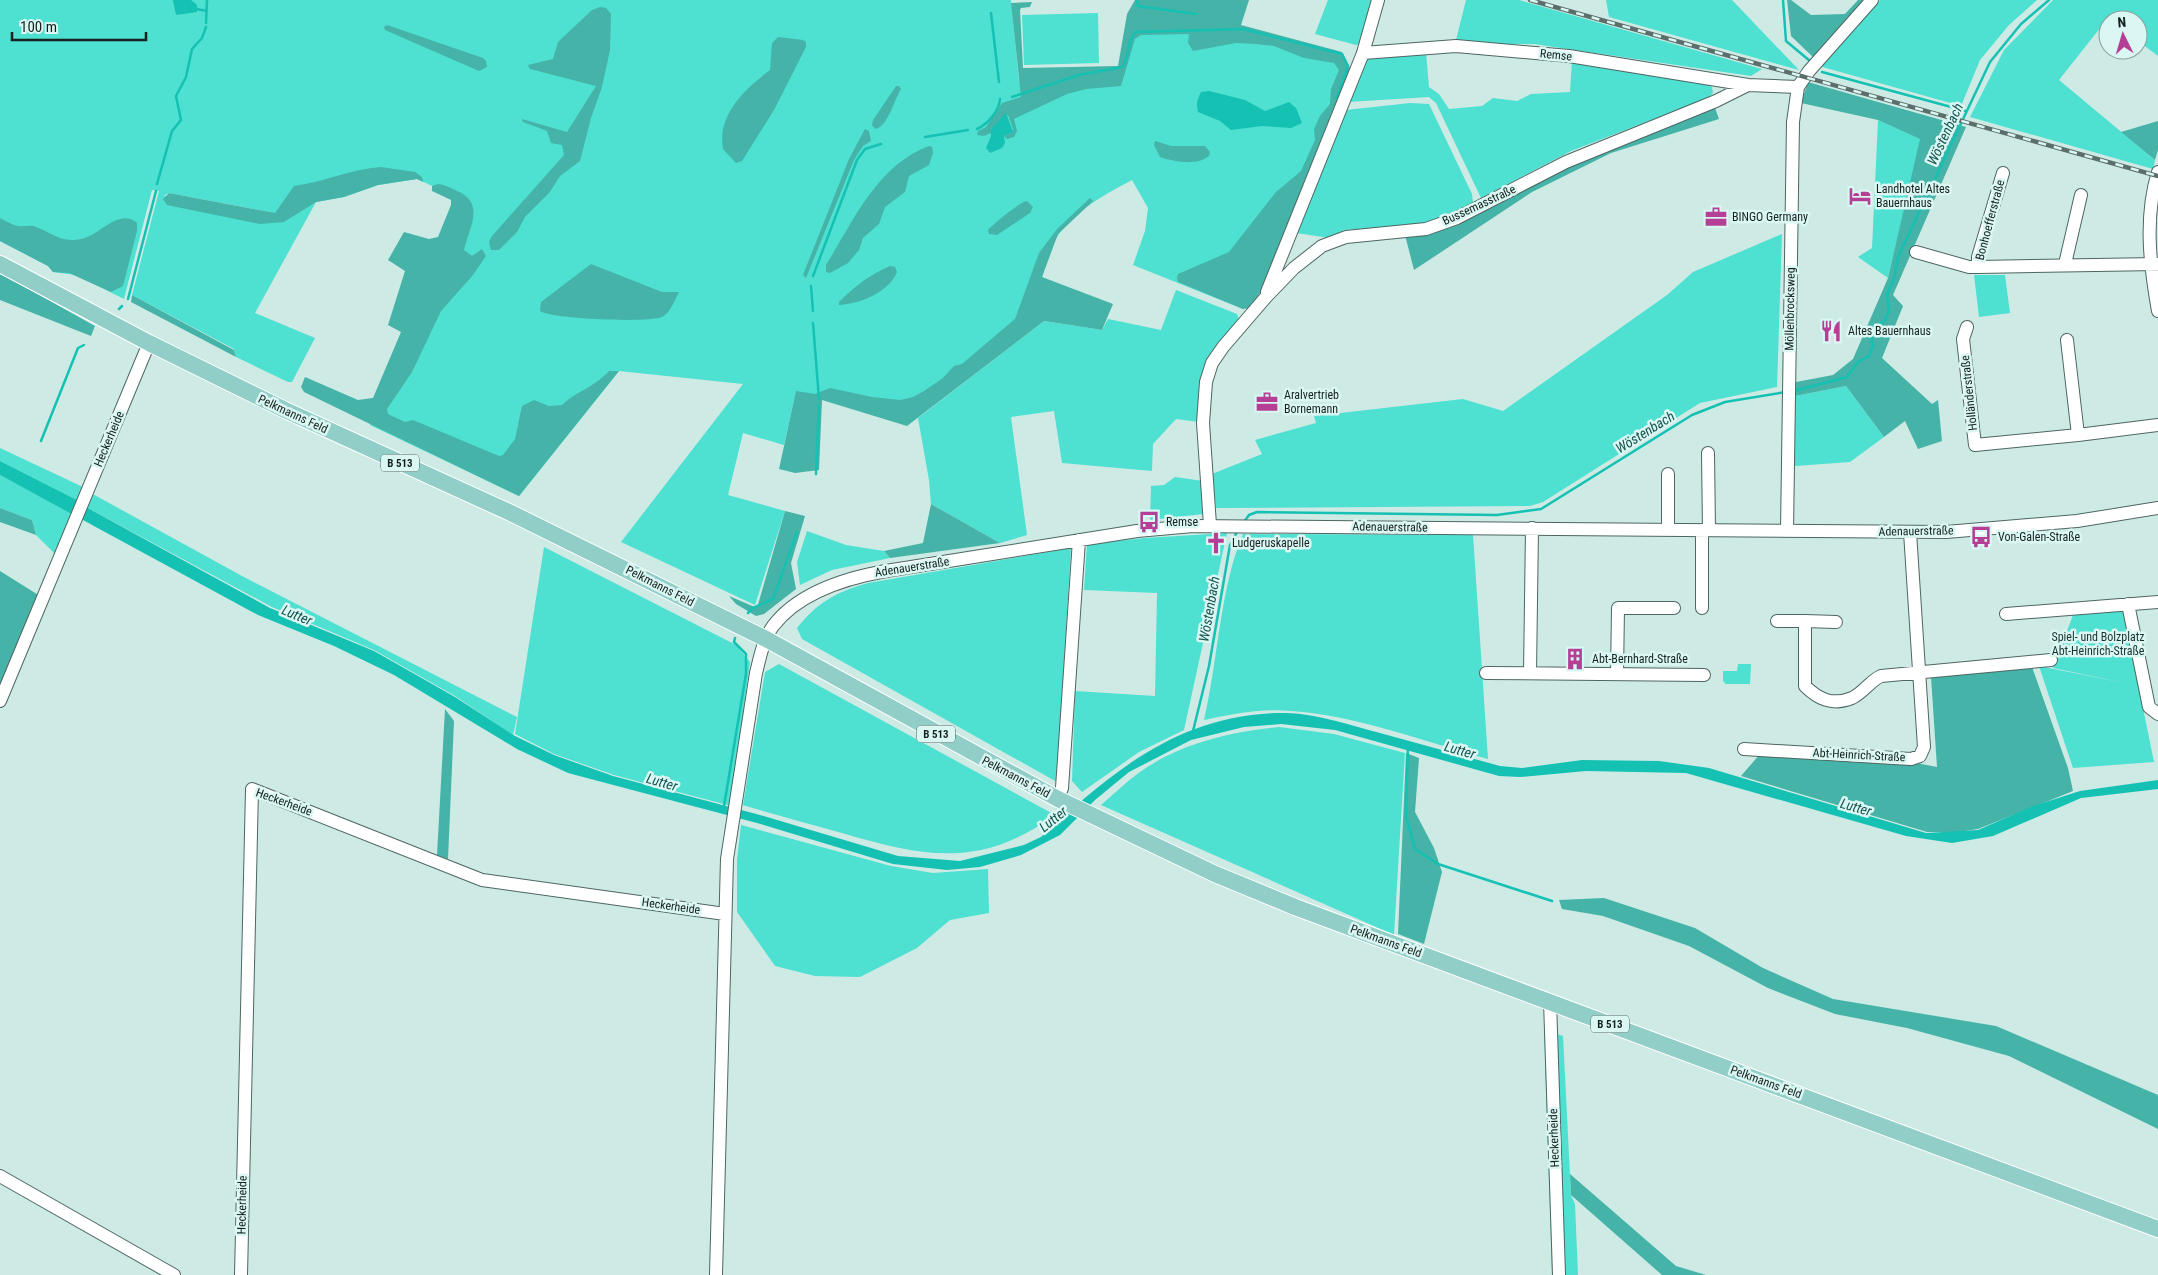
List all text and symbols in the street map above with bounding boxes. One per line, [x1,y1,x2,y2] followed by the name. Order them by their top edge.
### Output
[12,10,146,42] scale bar
[2098,10,2148,60] north arrow
[2117,14,2127,30] text: N
[20,18,57,36] text: 100 m
[1539,46,1573,64] street label: Remse
[1924,101,1966,167] water label: Wöstenbach
[1973,178,2008,262] street label: Bonhoefferstraße
[1440,182,1518,228] street label: Bussemasstraße
[1876,182,1950,210] place label: Landhotel Altes Bauernhaus
[1847,183,1873,209] hotel icon: Landhotel Altes Bauernhaus
[1703,204,1729,230] office icon: BINGO Germany
[1732,210,1808,224] place label: BINGO Germany
[1782,267,1798,351] street label: Möllenbrocksweg
[1818,318,1844,344] restaurant icon: Altes Bauernhaus
[1848,324,1931,338] place label: Altes Bauernhaus
[1958,354,1980,431] street label: Holländerstraße
[1284,388,1339,416] place label: Aralvertrieb Bornemann
[1254,389,1280,415] office icon: Aralvertrieb Bornemann
[256,392,330,436] street label: Pelkmanns Feld
[1613,408,1677,456] water label: Wöstenbach
[91,409,127,469] street label: Heckerheide
[381,454,419,472] road number: B 513
[1136,509,1162,535] bus stop icon: Remse
[1166,515,1199,529] place label: Remse
[1352,519,1428,535] street label: Adenauerstraße
[1878,523,1954,539] street label: Adenauerstraße
[1968,524,1994,550] bus stop icon: Von-Galen-Straße
[1203,530,1229,556] church icon: Ludgeruskapelle
[1998,530,2080,544] place label: Von-Galen-Straße
[1232,536,1310,550] place label: Ludgeruskapelle
[874,554,951,580] street label: Adenauerstraße
[623,563,697,609] street label: Pelkmanns Feld
[1195,575,1223,643] water label: Wöstenbach
[279,602,315,629] water label: Lutter
[2051,630,2145,658] park label: Spiel- und Bolzplatz Abt-Heinrich-Straße
[1562,646,1588,672] building icon: Abt-Bernhard-Straße
[1592,652,1688,666] place label: Abt-Bernhard-Straße
[917,726,955,742] road number: B 513
[1443,738,1478,762] water label: Lutter
[1812,746,1906,764] street label: Abt-Heinrich-Straße
[980,753,1052,801] street label: Pelkmanns Feld
[645,770,680,794] water label: Lutter
[254,785,314,819] street label: Heckerheide
[1839,795,1874,819] water label: Lutter
[1036,802,1071,835] water label: Lutter
[641,895,702,917] street label: Heckerheide
[1348,922,1424,960] street label: Pelkmanns Feld
[1591,1016,1629,1032] road number: B 513
[1728,1063,1804,1101] street label: Pelkmanns Feld
[1546,1108,1562,1168] street label: Heckerheide
[234,1175,250,1235] street label: Heckerheide

